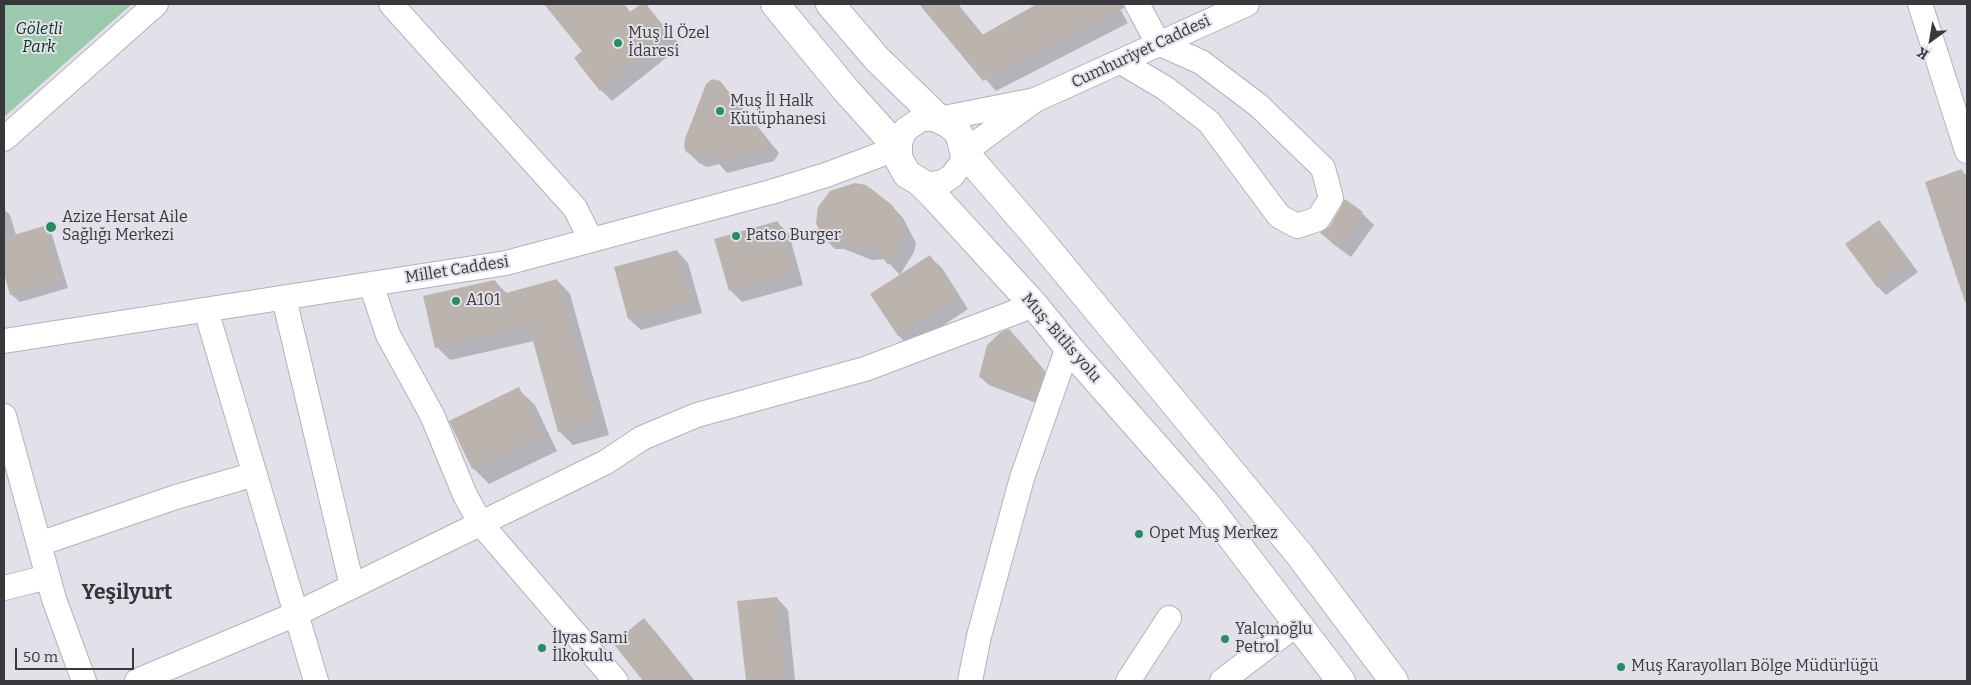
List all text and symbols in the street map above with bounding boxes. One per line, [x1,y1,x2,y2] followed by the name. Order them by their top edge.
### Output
[1068,11,1214,93] street label: Cumhuriyet Caddesi
[1906,15,1956,65] north arrow
[15,20,63,58] park label: Göletli Park
[628,24,710,62] place label: Muş İl Özel İdaresi
[612,37,624,49] marker: Muş İl Özel İdaresi
[1914,43,1932,63] text: K
[730,92,826,130] place label: Muş İl Halk Kütüphanesi
[714,105,726,117] marker: Muş İl Halk Kütüphanesi
[62,208,188,246] place label: Azize Hersat Aile Sağlığı Merkezi
[44,220,58,234] marker: Azize Hersat Aile Sağlığı Merkezi
[746,226,841,246] place label: Patso Burger
[730,230,742,242] marker: Patso Burger
[404,252,510,288] street label: Millet Caddesi
[1017,290,1105,386] street label: Muş-Bitlis yolu
[466,291,501,311] place label: A101
[450,295,462,307] marker: A101
[1149,524,1278,544] place label: Opet Muş Merkez
[1133,528,1145,540] marker: Opet Muş Merkez
[82,580,172,606] district label: Yeşilyurt
[1235,620,1313,658] place label: Yalçınoğlu Petrol
[552,629,628,667] place label: İlyas Sami İlkokulu
[1219,633,1231,645] marker: Yalçınoğlu Petrol
[18,638,136,670] scale bar
[536,642,548,654] marker: İlyas Sami İlkokulu
[23,648,58,666] text: 50 m
[1631,657,1879,677] place label: Muş Karayolları Bölge Müdürlüğü
[1615,661,1627,673] marker: Muş Karayolları Bölge Müdürlüğü

